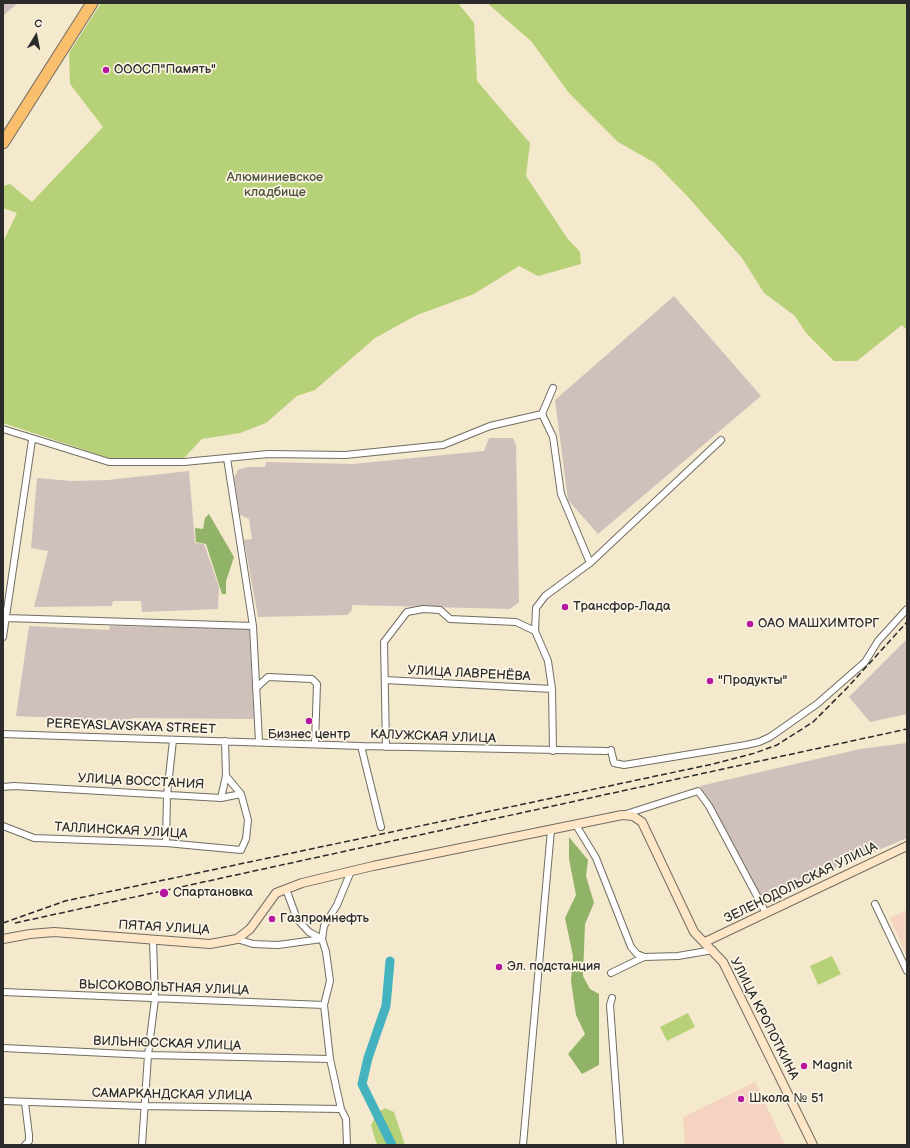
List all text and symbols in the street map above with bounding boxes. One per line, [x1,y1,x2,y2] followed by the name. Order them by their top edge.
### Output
[16,16,56,56] north arrow
[33,17,43,31] text: С
[114,62,216,78] place label: ОООСП"Память"
[101,65,111,75] marker: ОООСП"Память"
[227,170,323,201] park label: Алюминиевское кладбище
[573,599,671,615] place label: Трансфор-Лада
[560,602,570,612] marker: Трансфор-Лада
[758,616,879,632] place label: ОАО МАШХИМТОРГ
[745,619,755,629] marker: ОАО МАШХИМТОРГ
[407,663,531,685] street label: УЛИЦА ЛАВРЕНЁВА
[718,673,787,689] place label: "Продукты"
[705,676,715,686] marker: "Продукты"
[46,716,216,738] street label: PEREYASLAVSKAYA STREET
[304,716,314,726] marker: Бизнес центр
[268,727,350,743] place label: Бизнес центр
[370,727,496,747] street label: КАЛУЖСКАЯ УЛИЦА
[77,771,205,793] street label: УЛИЦА ВОССТАНИЯ
[54,820,188,842] street label: ТАЛЛИНСКАЯ УЛИЦА
[722,839,880,927] street label: ЗЕЛЕНОДОЛЬСКАЯ УЛИЦА
[173,885,253,901] place label: Спартановка
[158,887,170,899] marker: Спартановка
[280,911,369,927] place label: Газпромнефть
[267,914,277,924] marker: Газпромнефть
[118,918,210,938] street label: ПЯТАЯ УЛИЦА
[726,955,802,1083] street label: УЛИЦА КРОПОТКИНА
[507,959,600,975] place label: Эл. подстанция
[494,962,504,972] marker: Эл. подстанция
[79,977,249,999] street label: ВЫСОКОВОЛЬТНАЯ УЛИЦА
[93,1034,241,1054] street label: ВИЛЬНЮССКАЯ УЛИЦА
[812,1058,852,1074] place label: Magnit
[799,1061,809,1071] marker: Magnit
[92,1086,252,1104] street label: САМАРКАНДСКАЯ УЛИЦА
[749,1091,823,1107] place label: Школа № 51
[736,1094,746,1104] marker: Школа № 51

